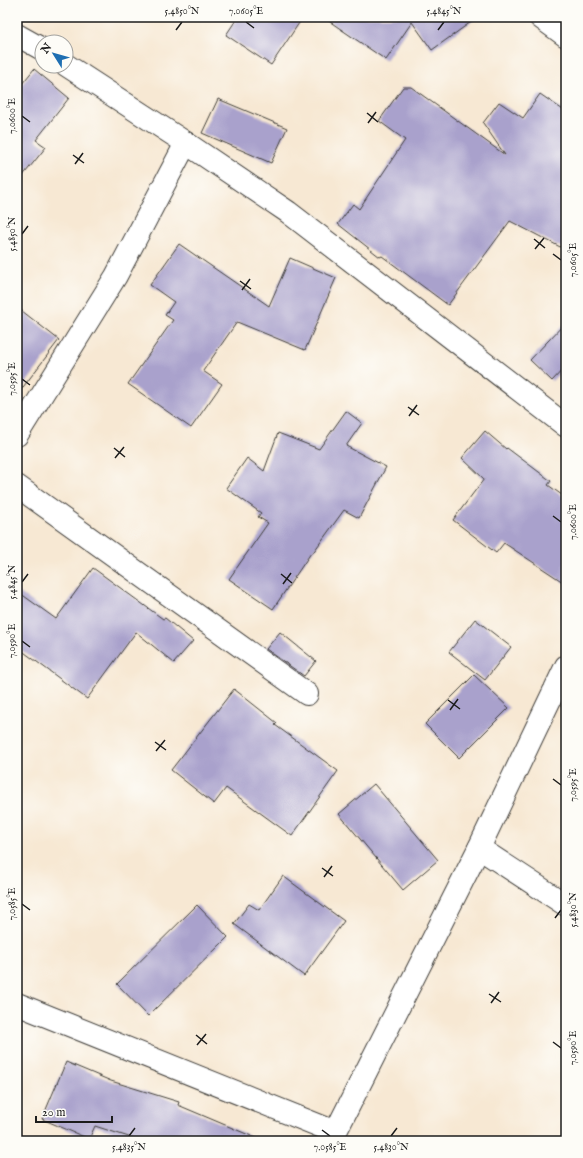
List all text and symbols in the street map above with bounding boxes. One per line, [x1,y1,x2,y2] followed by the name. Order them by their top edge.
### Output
[165,5,200,18] text: 5.4850°N
[229,5,263,18] text: 7.0605°E
[427,5,462,18] text: 5.4845°N
[34,34,74,74] north arrow
[38,40,56,57] text: N
[6,98,19,134] text: 7.0600°E
[6,216,19,251] text: 5.4850°N
[567,243,580,277] text: 7.0605°E
[6,362,19,396] text: 7.0595°E
[567,504,580,540] text: 7.0600°E
[6,564,19,599] text: 5.4845°N
[6,624,19,658] text: 7.0590°E
[567,768,580,802] text: 7.0595°E
[6,887,19,921] text: 7.0585°E
[567,892,580,928] text: 5.4830°N
[567,1031,580,1065] text: 7.0590°E
[36,1098,112,1124] scale bar
[42,1105,65,1120] text: 20 m
[112,1141,146,1154] text: 5.4835°N
[314,1141,347,1154] text: 7.0585°E
[373,1141,409,1154] text: 5.4830°N

